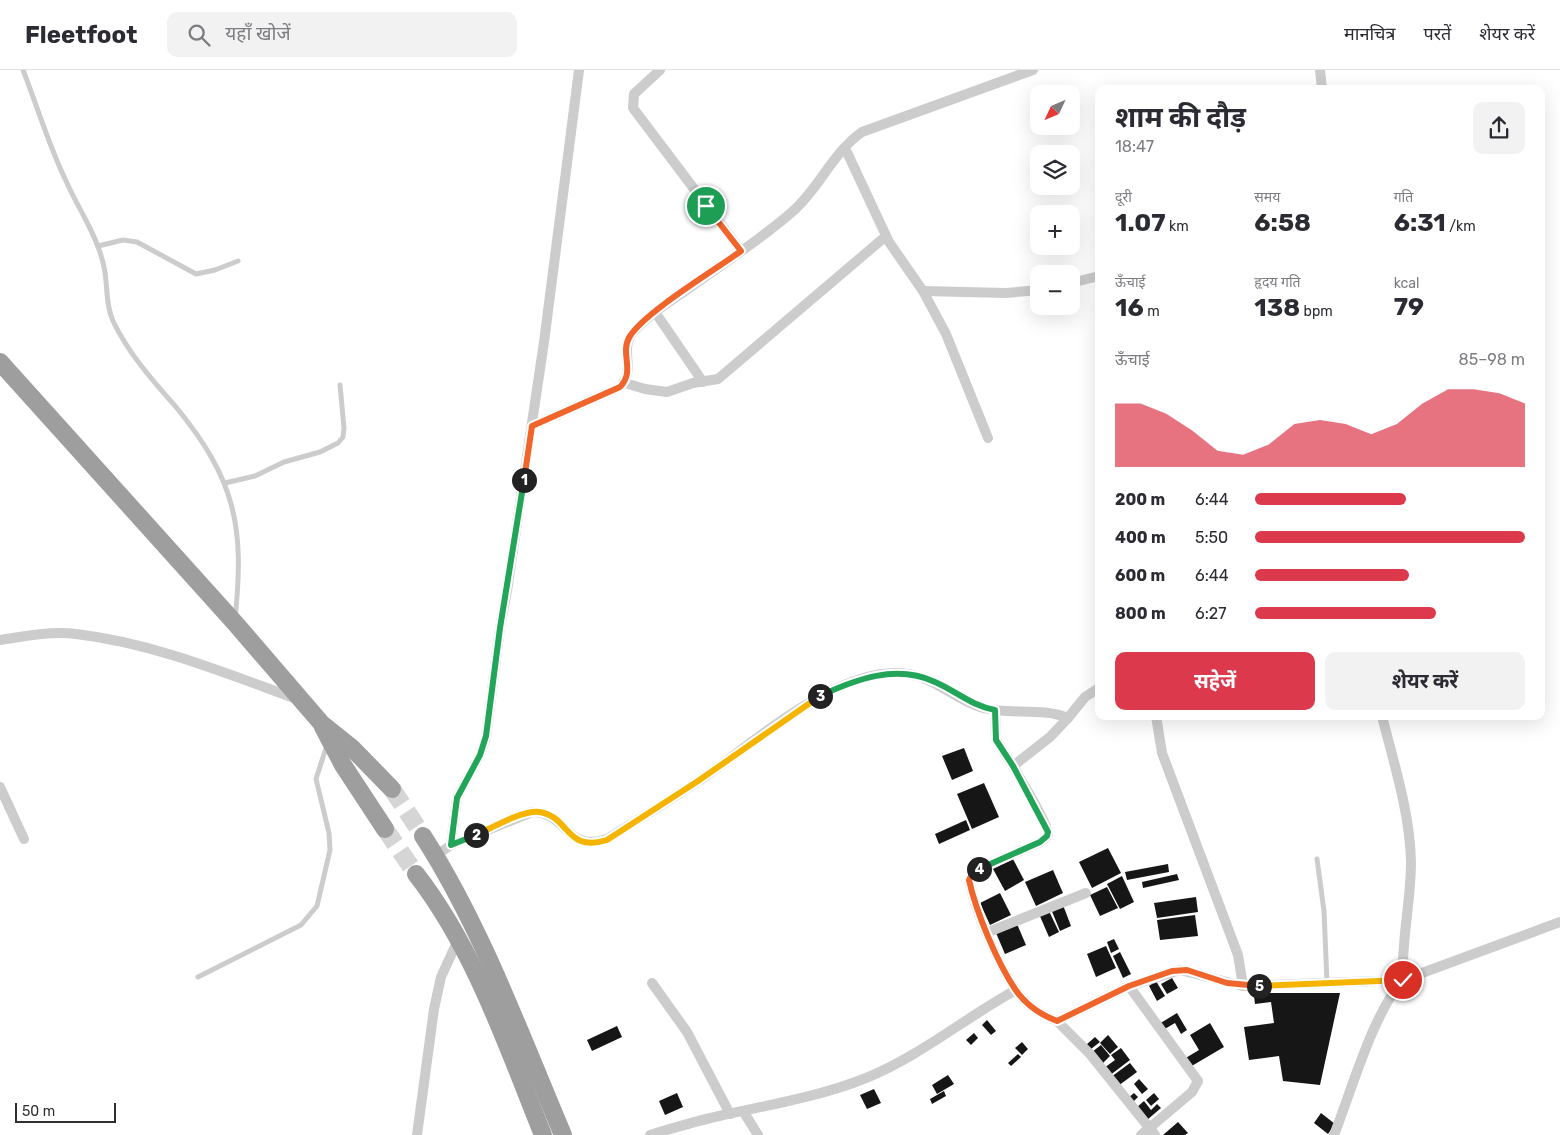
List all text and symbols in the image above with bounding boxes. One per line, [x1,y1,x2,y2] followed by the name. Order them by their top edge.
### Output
[167,12,517,57] search box
[25,21,137,49] text: Fleetfoot
[185,21,213,49] icon: search
[225,22,291,45] text: यहाँ खोजें
[1344,23,1396,45] text: मानचित्र
[1424,23,1451,45] text: परतें
[1479,23,1535,45] text: शेयर करें
[1030,85,1080,135] north arrow
[1030,85,1080,315] map controls
[1115,101,1246,134] text: शाम की दौड़
[1473,102,1525,154] button: share
[1115,137,1154,156] text: 18:47
[1030,145,1080,195] button: layers
[685,185,727,227] pin
[1115,189,1132,206] text: दूरी
[1254,189,1280,206] text: समय
[1394,189,1413,206] text: गति
[692,192,720,220] icon: arrive
[1030,205,1080,255] button: +
[1115,208,1166,237] text: 1.07
[1254,208,1311,237] text: 6:58
[1394,208,1446,237] text: 6:31
[1166,218,1189,235] text: km
[1446,218,1476,235] text: /km
[1030,265,1080,315] button: −
[1115,274,1145,291] text: ऊँचाई
[1254,274,1301,291] text: हृदय गति
[1394,275,1419,292] text: kcal
[1394,292,1424,321] text: 79
[1115,293,1144,322] text: 16
[1254,293,1300,322] text: 138
[1144,303,1160,320] text: m
[1300,303,1333,320] text: bpm
[1115,350,1150,369] text: ऊँचाई
[1459,350,1525,369] text: 85–98 m
[512,468,536,492] pin: 1
[521,472,528,489] text: 1
[1115,490,1165,509] text: 200 m
[1195,490,1229,509] text: 6:44
[1115,528,1166,547] text: 400 m
[1195,528,1228,547] text: 5:50
[1115,566,1165,585] text: 600 m
[1195,566,1229,585] text: 6:44
[1115,604,1166,623] text: 800 m
[1195,604,1226,623] text: 6:27
[1115,652,1315,710] button: सहेजें
[1325,652,1525,710] button: शेयर करें
[808,684,832,708] pin: 3
[816,688,825,705] text: 3
[464,822,488,848] pin: 2
[472,827,481,844] text: 2
[966,856,992,882] pin: 4
[975,861,984,878] text: 4
[1382,959,1424,1001] pin
[1389,966,1417,994] icon: check
[1246,974,1272,998] pin: 5
[1255,978,1264,995] text: 5
[15,1100,116,1123] scale bar
[22,1103,55,1120] text: 50 m

